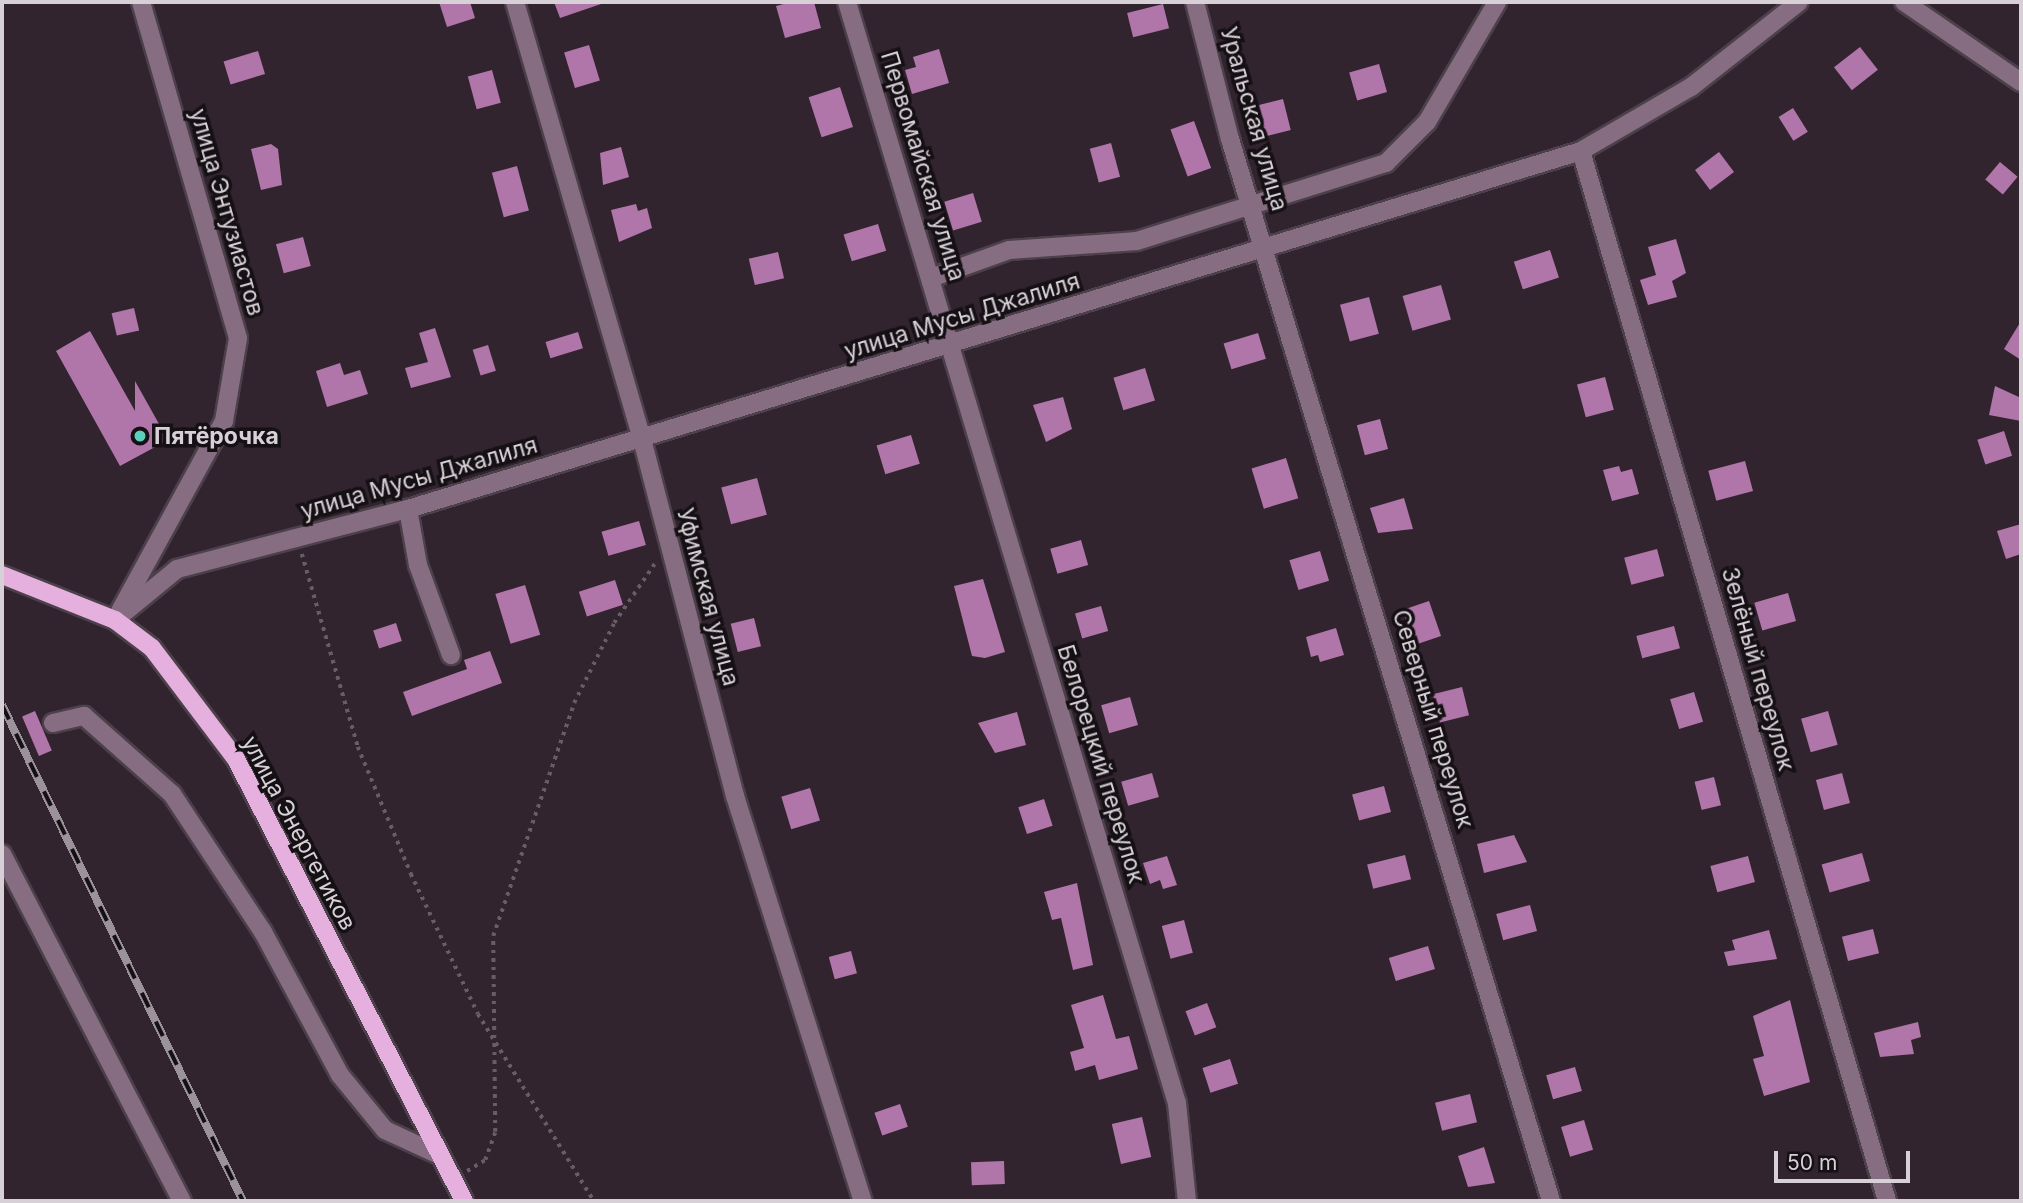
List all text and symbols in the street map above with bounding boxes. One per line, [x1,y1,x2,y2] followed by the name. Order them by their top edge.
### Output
[1215,24,1293,214] street label: Уральская улица
[875,48,971,284] street label: Первомайская улица
[184,105,270,319] street label: улица Энтузиастов
[841,267,1083,365] street label: улица Мусы Джалиля
[154,422,279,450] place label: Пятёрочка
[132,428,148,444] marker: Пятёрочка
[297,431,541,525] street label: улица Мусы Джалиля
[671,505,745,689] street label: Уфимская улица
[1716,564,1800,774] street label: Зелёный переулок
[1387,607,1479,831] street label: Северный переулок
[1052,641,1150,887] street label: Белорецкий переулок
[236,731,362,935] street label: улица Энергетиков
[1778,1136,1914,1180] scale bar
[1787,1150,1837,1175] text: 50 m

